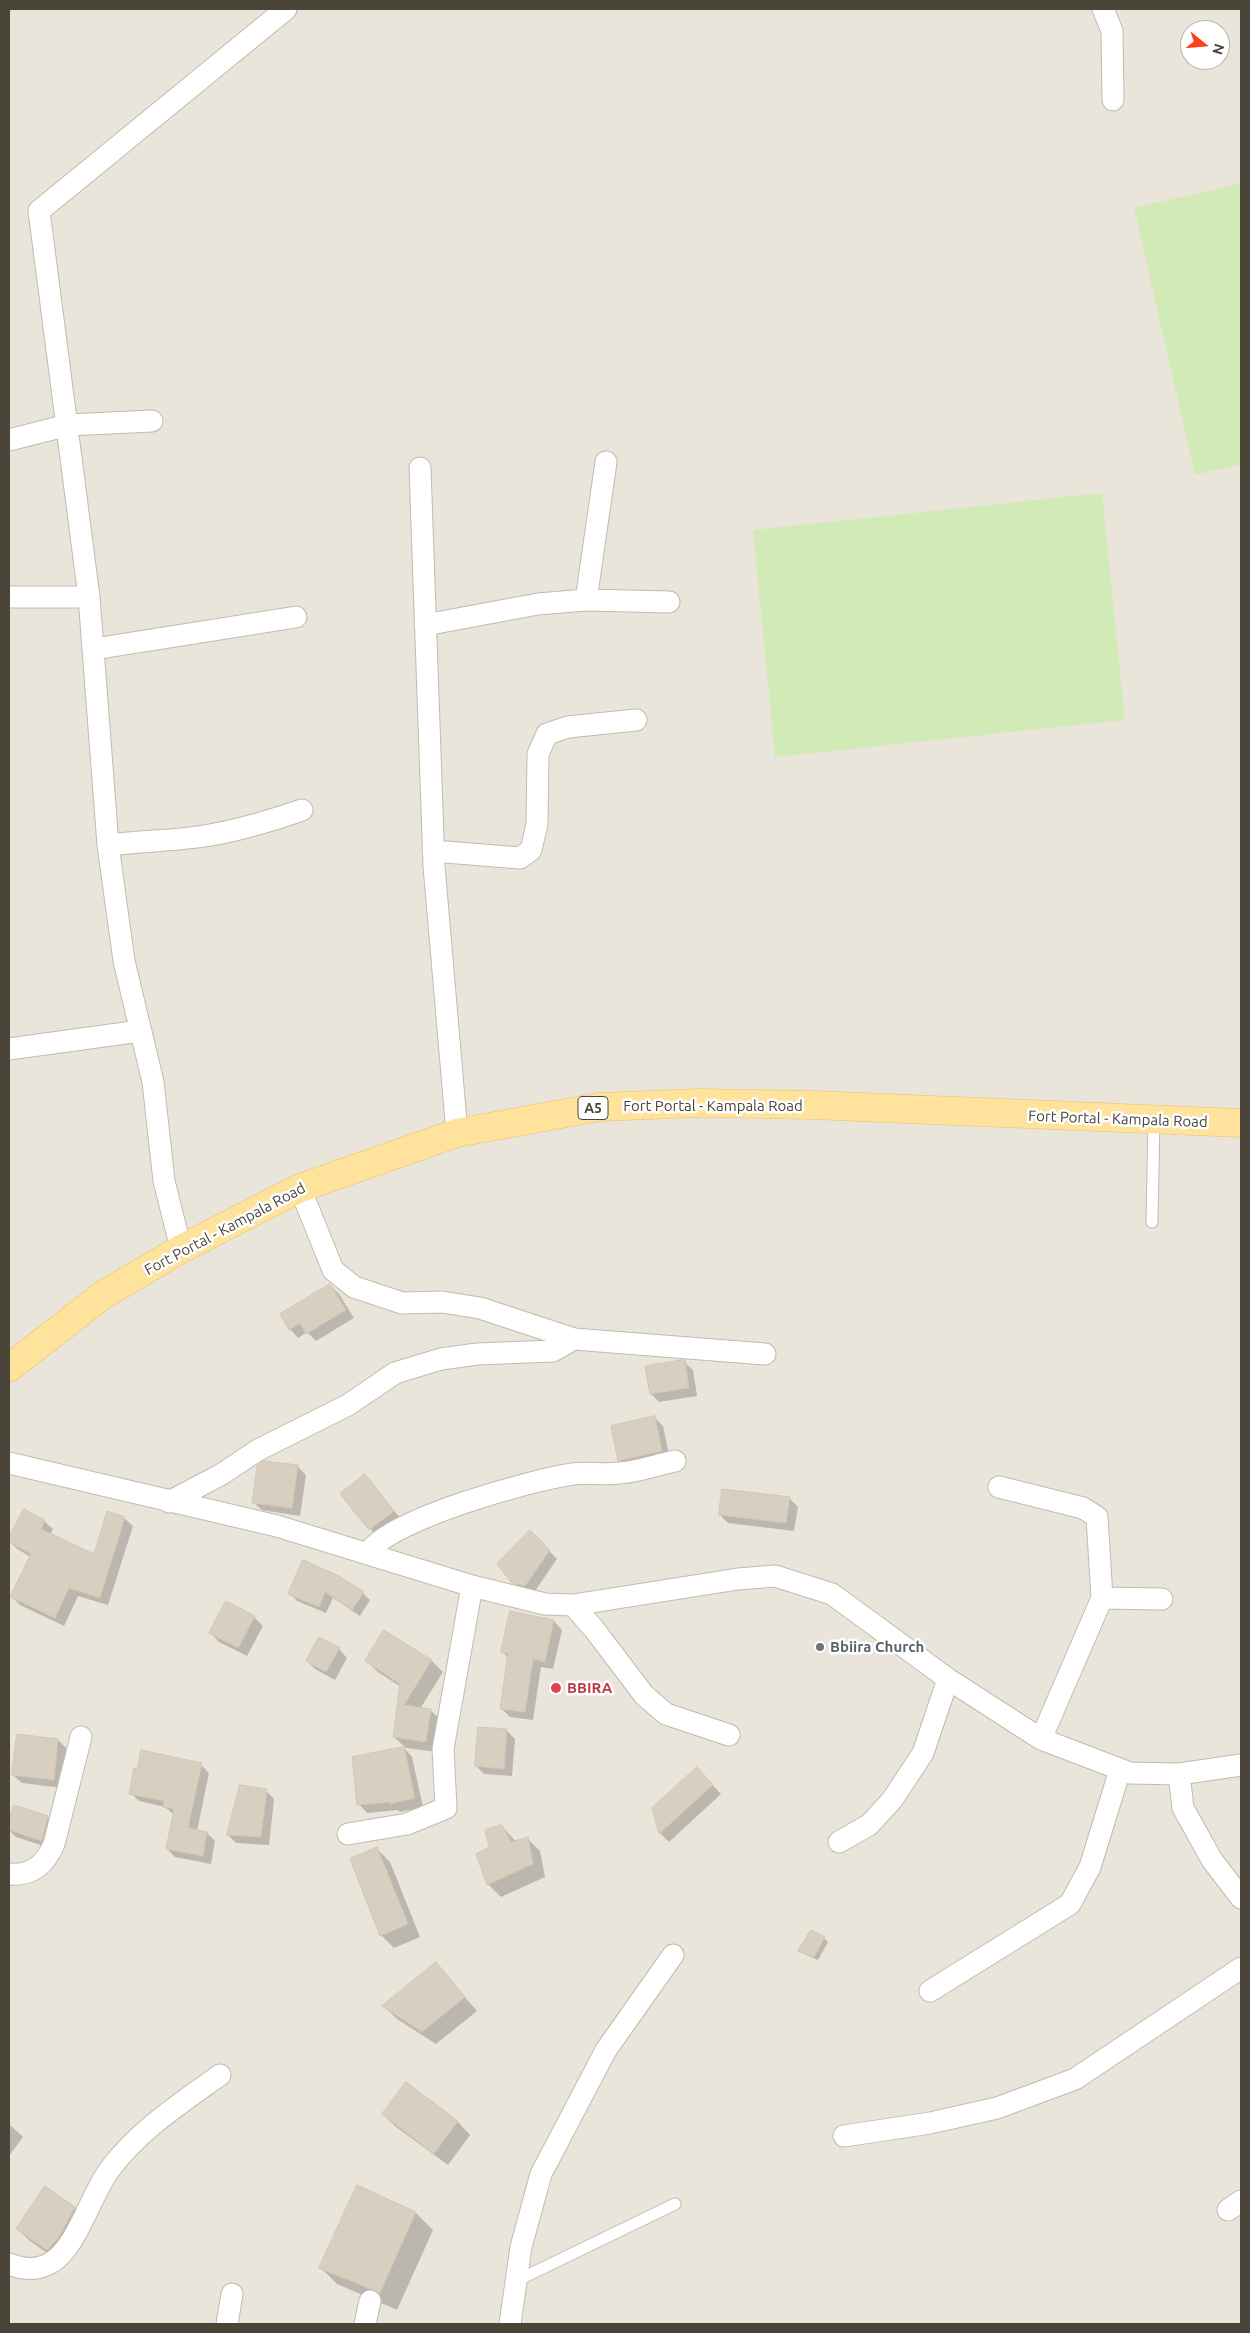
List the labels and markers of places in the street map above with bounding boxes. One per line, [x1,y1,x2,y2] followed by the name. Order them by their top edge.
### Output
[830,1638,924,1656] place label: Bbiira Church
[814,1641,826,1653] marker: Bbiira Church
[567,1679,612,1697] place label: BBIRA
[549,1681,563,1695] marker: BBIRA

